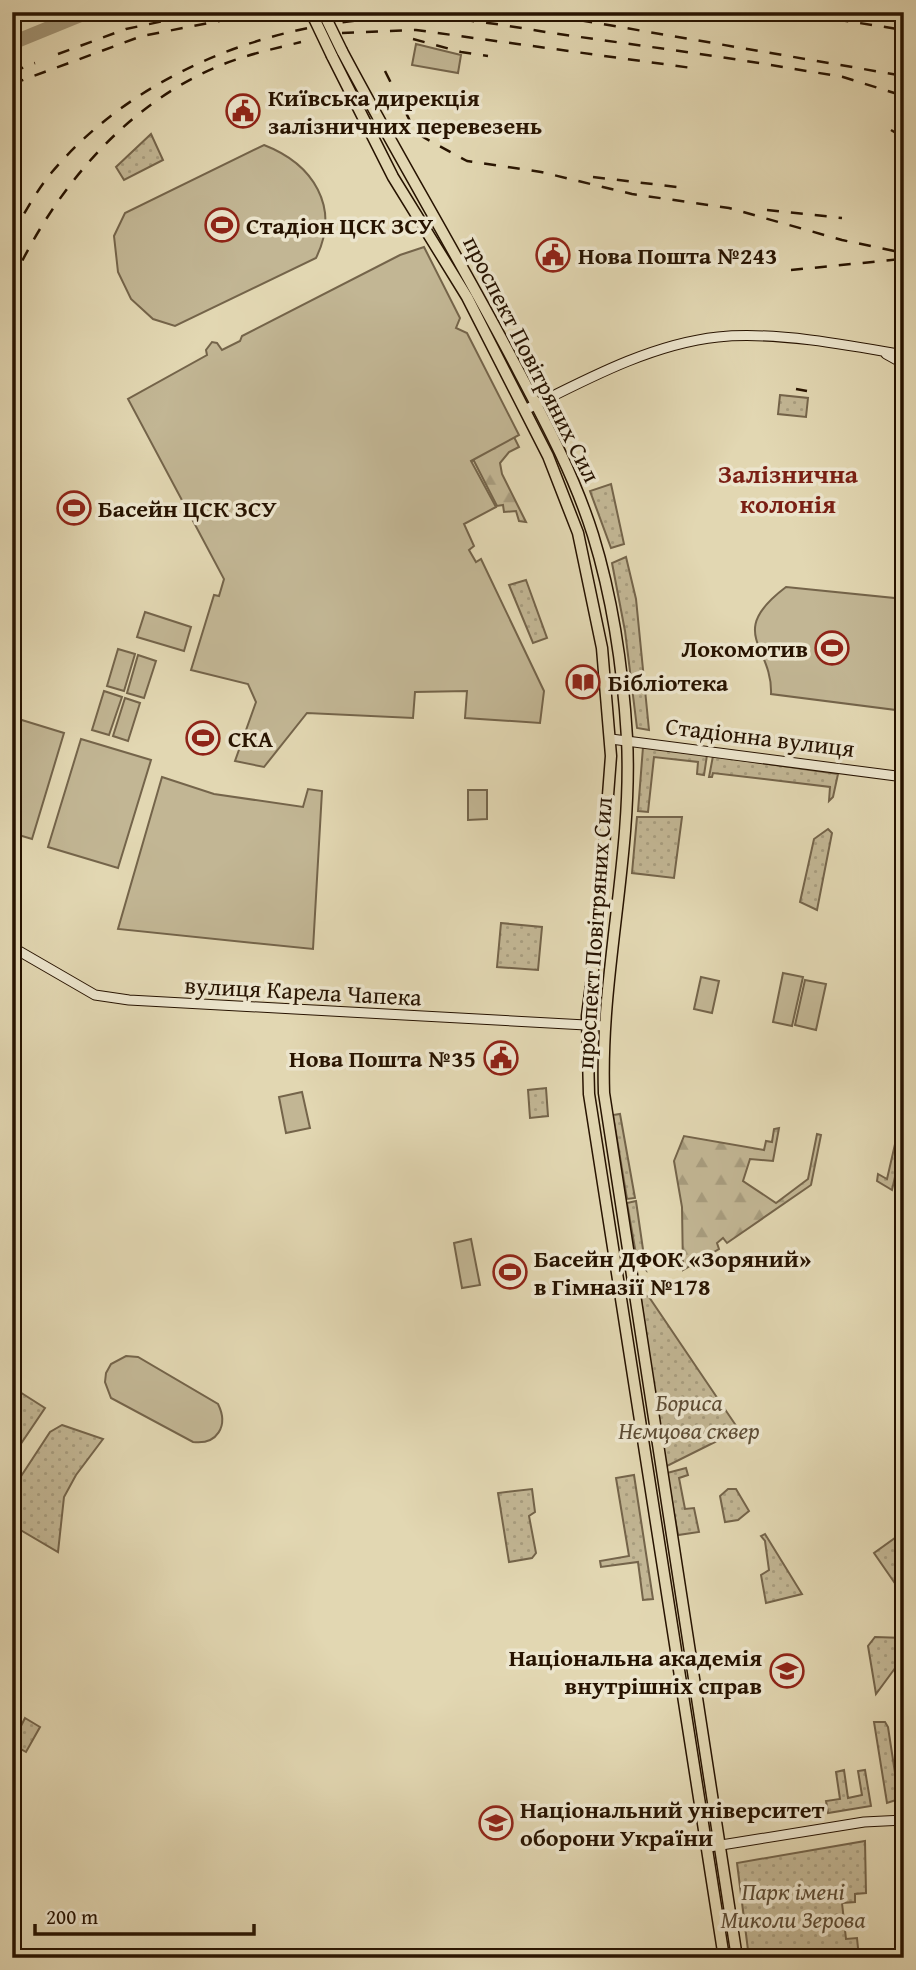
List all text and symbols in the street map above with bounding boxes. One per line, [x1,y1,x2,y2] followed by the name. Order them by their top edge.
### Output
[268,80,542,143] place label: Київська дирекція залізничних перевезень
[224,92,262,130] public building icon: Київська дирекція залізничних перевезень
[203,206,241,244] sports icon: Стадіон ЦСК ЗСУ
[246,208,433,243] place label: Стадіон ЦСК ЗСУ
[455,230,609,488] street label: проспект Повітряних Сил
[534,236,572,274] public building icon: Нова Пошта №243
[578,238,777,273] place label: Нова Пошта №243
[718,454,859,523] district label: Залізнична колонія
[55,489,93,527] sports icon: Басейн ЦСК ЗСУ
[98,491,277,526] place label: Басейн ЦСК ЗСУ
[813,629,851,667] sports icon: Локомотив
[681,631,808,666] place label: Локомотив
[564,663,602,701] library icon: Бібліотека
[608,665,729,700] place label: Бібліотека
[664,708,856,766] street label: Стадіонна вулиця
[184,719,222,757] sports icon: СКА
[228,721,274,756] place label: СКА
[567,796,621,1070] street label: проспект Повітряних Сил
[183,967,423,1015] street label: вулиця Карела Чапека
[482,1039,520,1077] public building icon: Нова Пошта №35
[289,1041,476,1076] place label: Нова Пошта №35
[534,1241,811,1304] place label: Басейн ДФОК «Зоряний» в Гімназії №178
[491,1253,529,1291] sports icon: Басейн ДФОК «Зоряний» в Гімназії №178
[618,1385,760,1448] park label: Бориса Нємцова сквер
[509,1640,762,1703] place label: Національна академія внутрішніх справ
[768,1652,806,1690] school or university icon: Національна академія внутрішніх справ
[520,1792,824,1855] place label: Національний університет оборони України
[477,1804,515,1842] school or university icon: Національний університет оборони України
[721,1874,865,1937] park label: Парк імені Миколи Зерова
[35,1893,254,1937] scale bar
[46,1901,98,1932] text: 200 m

